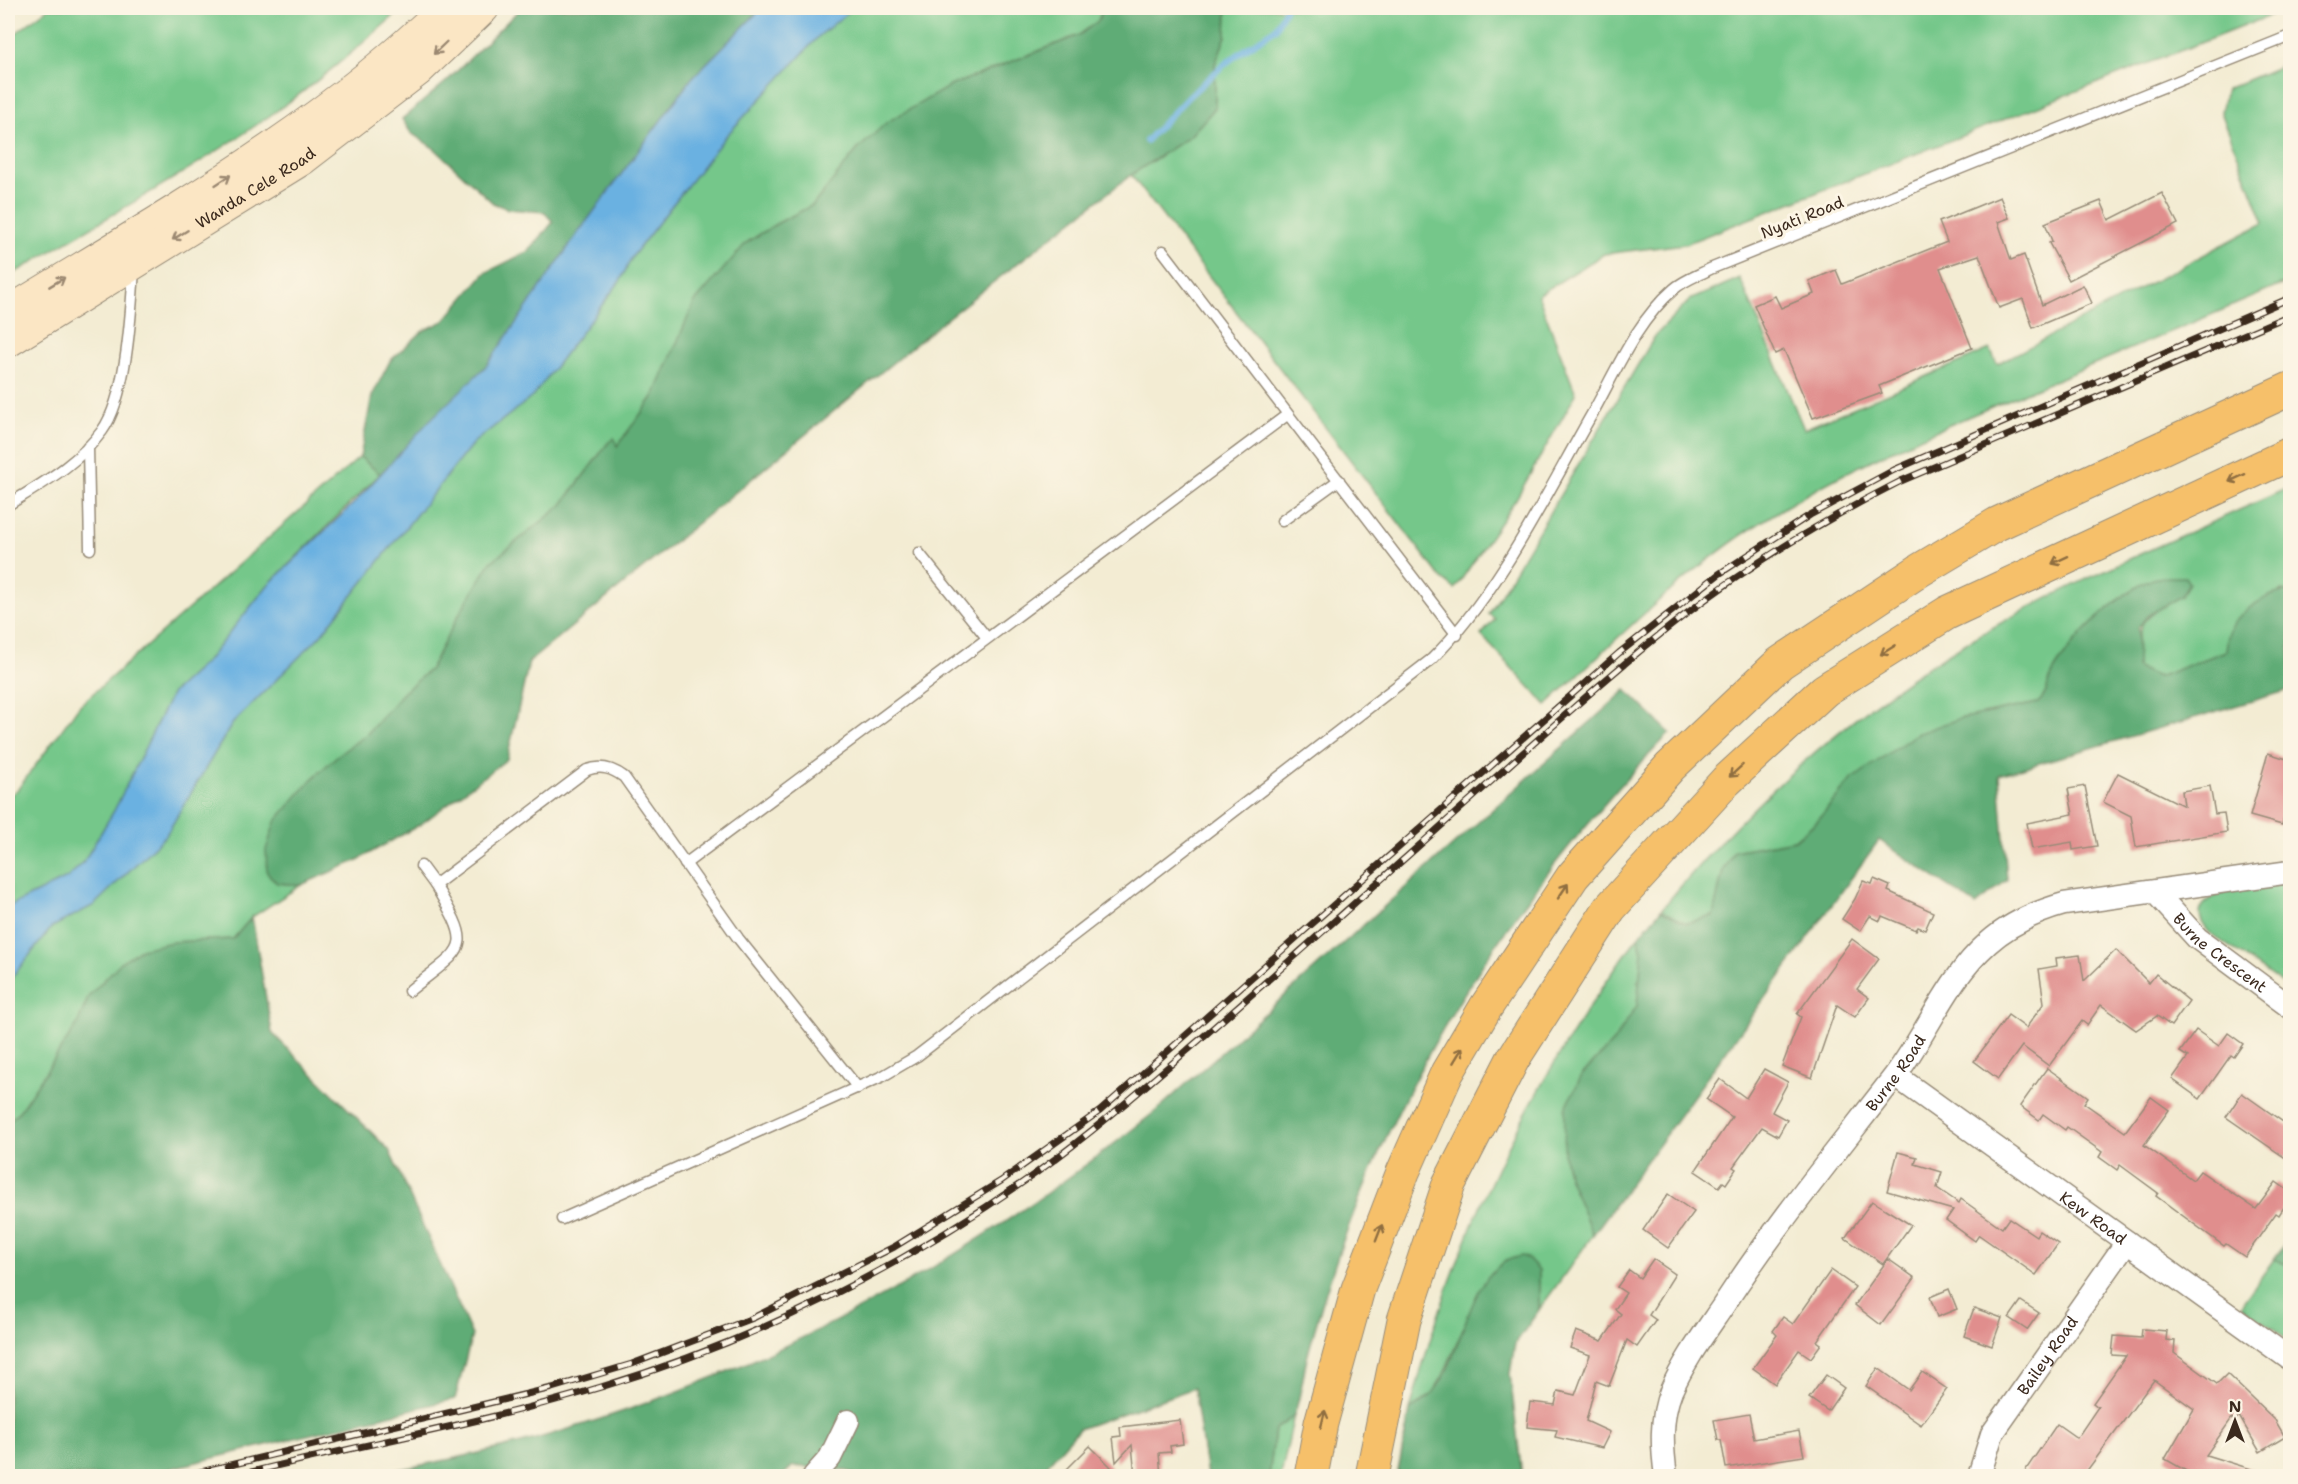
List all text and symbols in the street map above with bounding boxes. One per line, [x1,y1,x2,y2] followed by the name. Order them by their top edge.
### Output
[433,41,448,55] one-way arrow
[192,142,320,233] street label: Wanda Cele Road
[214,173,231,185] one-way arrow
[1758,191,1847,244] street label: Nyati Road
[172,229,189,241] one-way arrow
[48,276,65,288] one-way arrow
[2229,473,2247,485] one-way arrow
[2052,555,2070,567] one-way arrow
[1880,645,1897,657] one-way arrow
[1729,764,1744,778] one-way arrow
[1557,882,1570,899] one-way arrow
[2168,909,2271,997] street label: Burne Crescent
[1861,1031,1930,1116] street label: Burne Road
[1452,1047,1464,1064] one-way arrow
[2055,1187,2131,1249] street label: Kew Road
[1375,1224,1386,1243] one-way arrow
[2013,1312,2083,1399] street label: Bailey Road
[2205,1391,2265,1451] north arrow
[2229,1396,2241,1417] text: N
[1317,1410,1329,1429] one-way arrow

